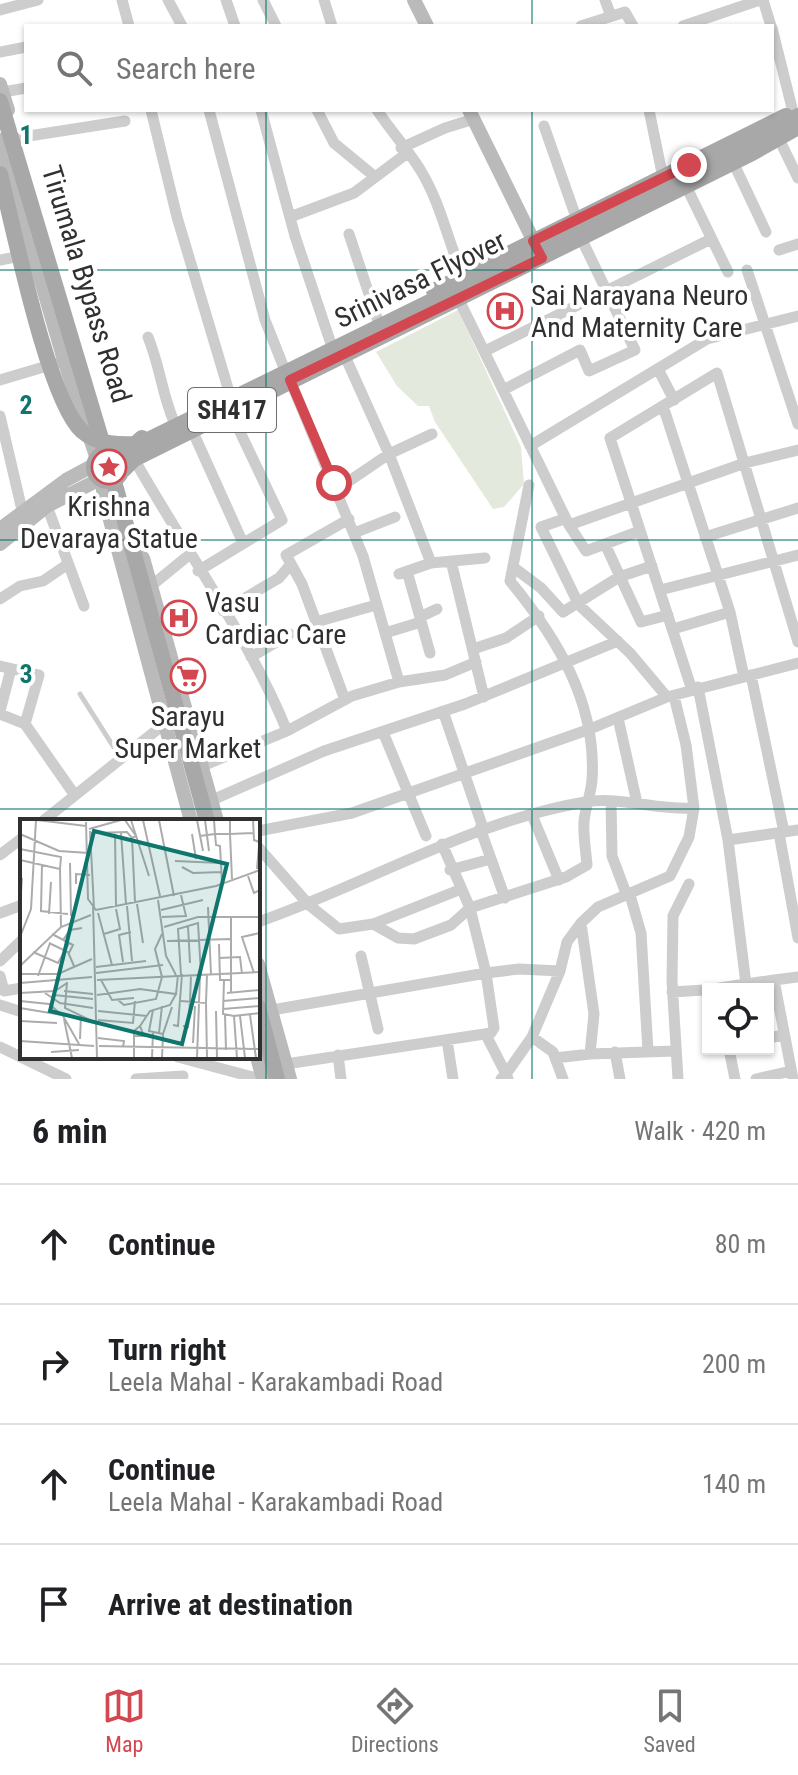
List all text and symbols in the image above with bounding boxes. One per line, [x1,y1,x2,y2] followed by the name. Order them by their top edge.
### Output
[24,24,774,112] search box
[52,46,96,90] icon: search
[116,51,256,86] text: Search here
[19,120,33,150] text: 1
[671,147,707,183] route end
[35,162,138,407] street label: Tirumala Bypass Road
[329,224,511,335] street label: Srinivasa Flyover
[531,279,748,344] place label: Sai Narayana Neuro And Maternity Care
[486,292,524,330] hospital icon: Sai Narayana Neuro And Maternity Care
[188,388,276,432] road number: SH417
[19,390,33,420] text: 2
[90,448,128,486] place icon: Krishna Devaraya Statue
[316,465,352,501] route start
[20,490,198,555] place label: Krishna Devaraya Statue
[205,586,346,651] place label: Vasu Cardiac Care
[160,599,198,637] hospital icon: Vasu Cardiac Care
[169,657,207,695] supermarket icon: Sarayu Super Market
[19,659,33,689] text: 3
[115,700,261,765] place label: Sarayu Super Market
[20,819,260,1059] inset map
[702,983,774,1055] map controls
[702,983,774,1055] button: locate
[32,1111,108,1151] text: 6 min
[634,1116,766,1146] text: Walk · 420 m
[32,1222,76,1266] icon: ahead
[108,1227,215,1262] text: Continue
[715,1229,766,1259] text: 80 m
[108,1332,226,1367] text: Turn right
[32,1342,76,1386] icon: right
[702,1349,766,1379] text: 200 m
[108,1367,443,1397] text: Leela Mahal - Karakambadi Road
[108,1452,215,1487] text: Continue
[32,1462,76,1506] icon: ahead
[702,1469,766,1499] text: 140 m
[108,1487,443,1517] text: Leela Mahal - Karakambadi Road
[32,1582,76,1626] icon: arrive
[108,1587,353,1622] text: Arrive at destination
[102,1684,146,1757] tab: Map
[351,1684,439,1757] tab: Directions
[643,1684,696,1757] tab: Saved

